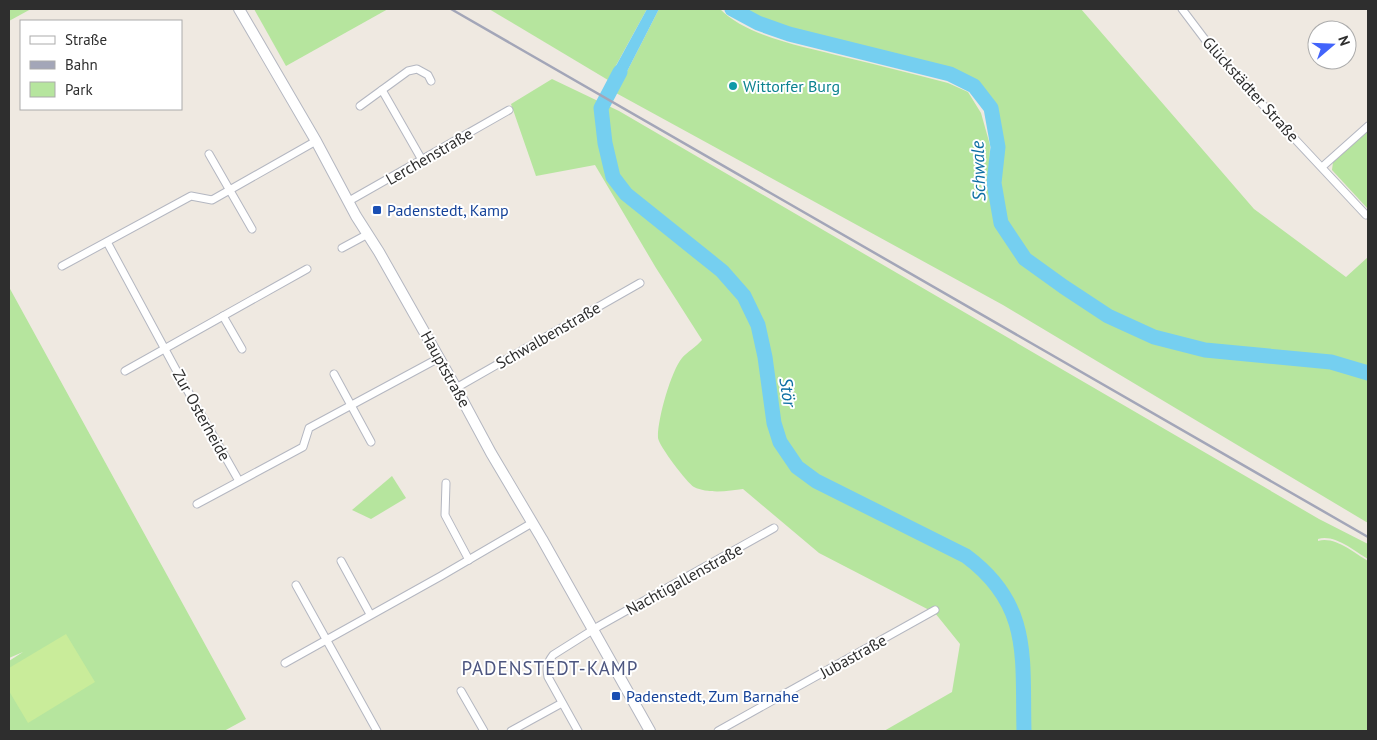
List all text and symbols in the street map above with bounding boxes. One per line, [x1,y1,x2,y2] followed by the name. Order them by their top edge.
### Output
[20,20,182,110] legend
[1307,20,1357,70] north arrow
[65,30,107,49] text: Straße
[1199,32,1303,146] street label: Glückstädter Straße
[1334,33,1354,48] text: N
[65,55,98,74] text: Bahn
[743,76,840,96] place label: Wittorfer Burg
[65,80,93,99] text: Park
[727,80,739,92] marker: Wittorfer Burg
[382,123,476,189] street label: Lerchenstraße
[965,140,991,202] water label: Schwale
[387,200,509,220] place label: Padenstedt, Kamp
[371,204,383,216] marker: Padenstedt, Kamp
[492,297,604,373] street label: Schwalbenstraße
[417,327,475,411] street label: Hauptstraße
[169,366,235,464] street label: Zur Osterheide
[774,376,802,410] water label: Stör
[622,539,746,619] street label: Nachtigallenstraße
[815,630,890,683] street label: Jubastraße
[462,656,638,680] district label: PADENSTEDT-KAMP
[626,686,799,706] place label: Padenstedt, Zum Barnahe
[610,690,622,702] marker: Padenstedt, Zum Barnahe

